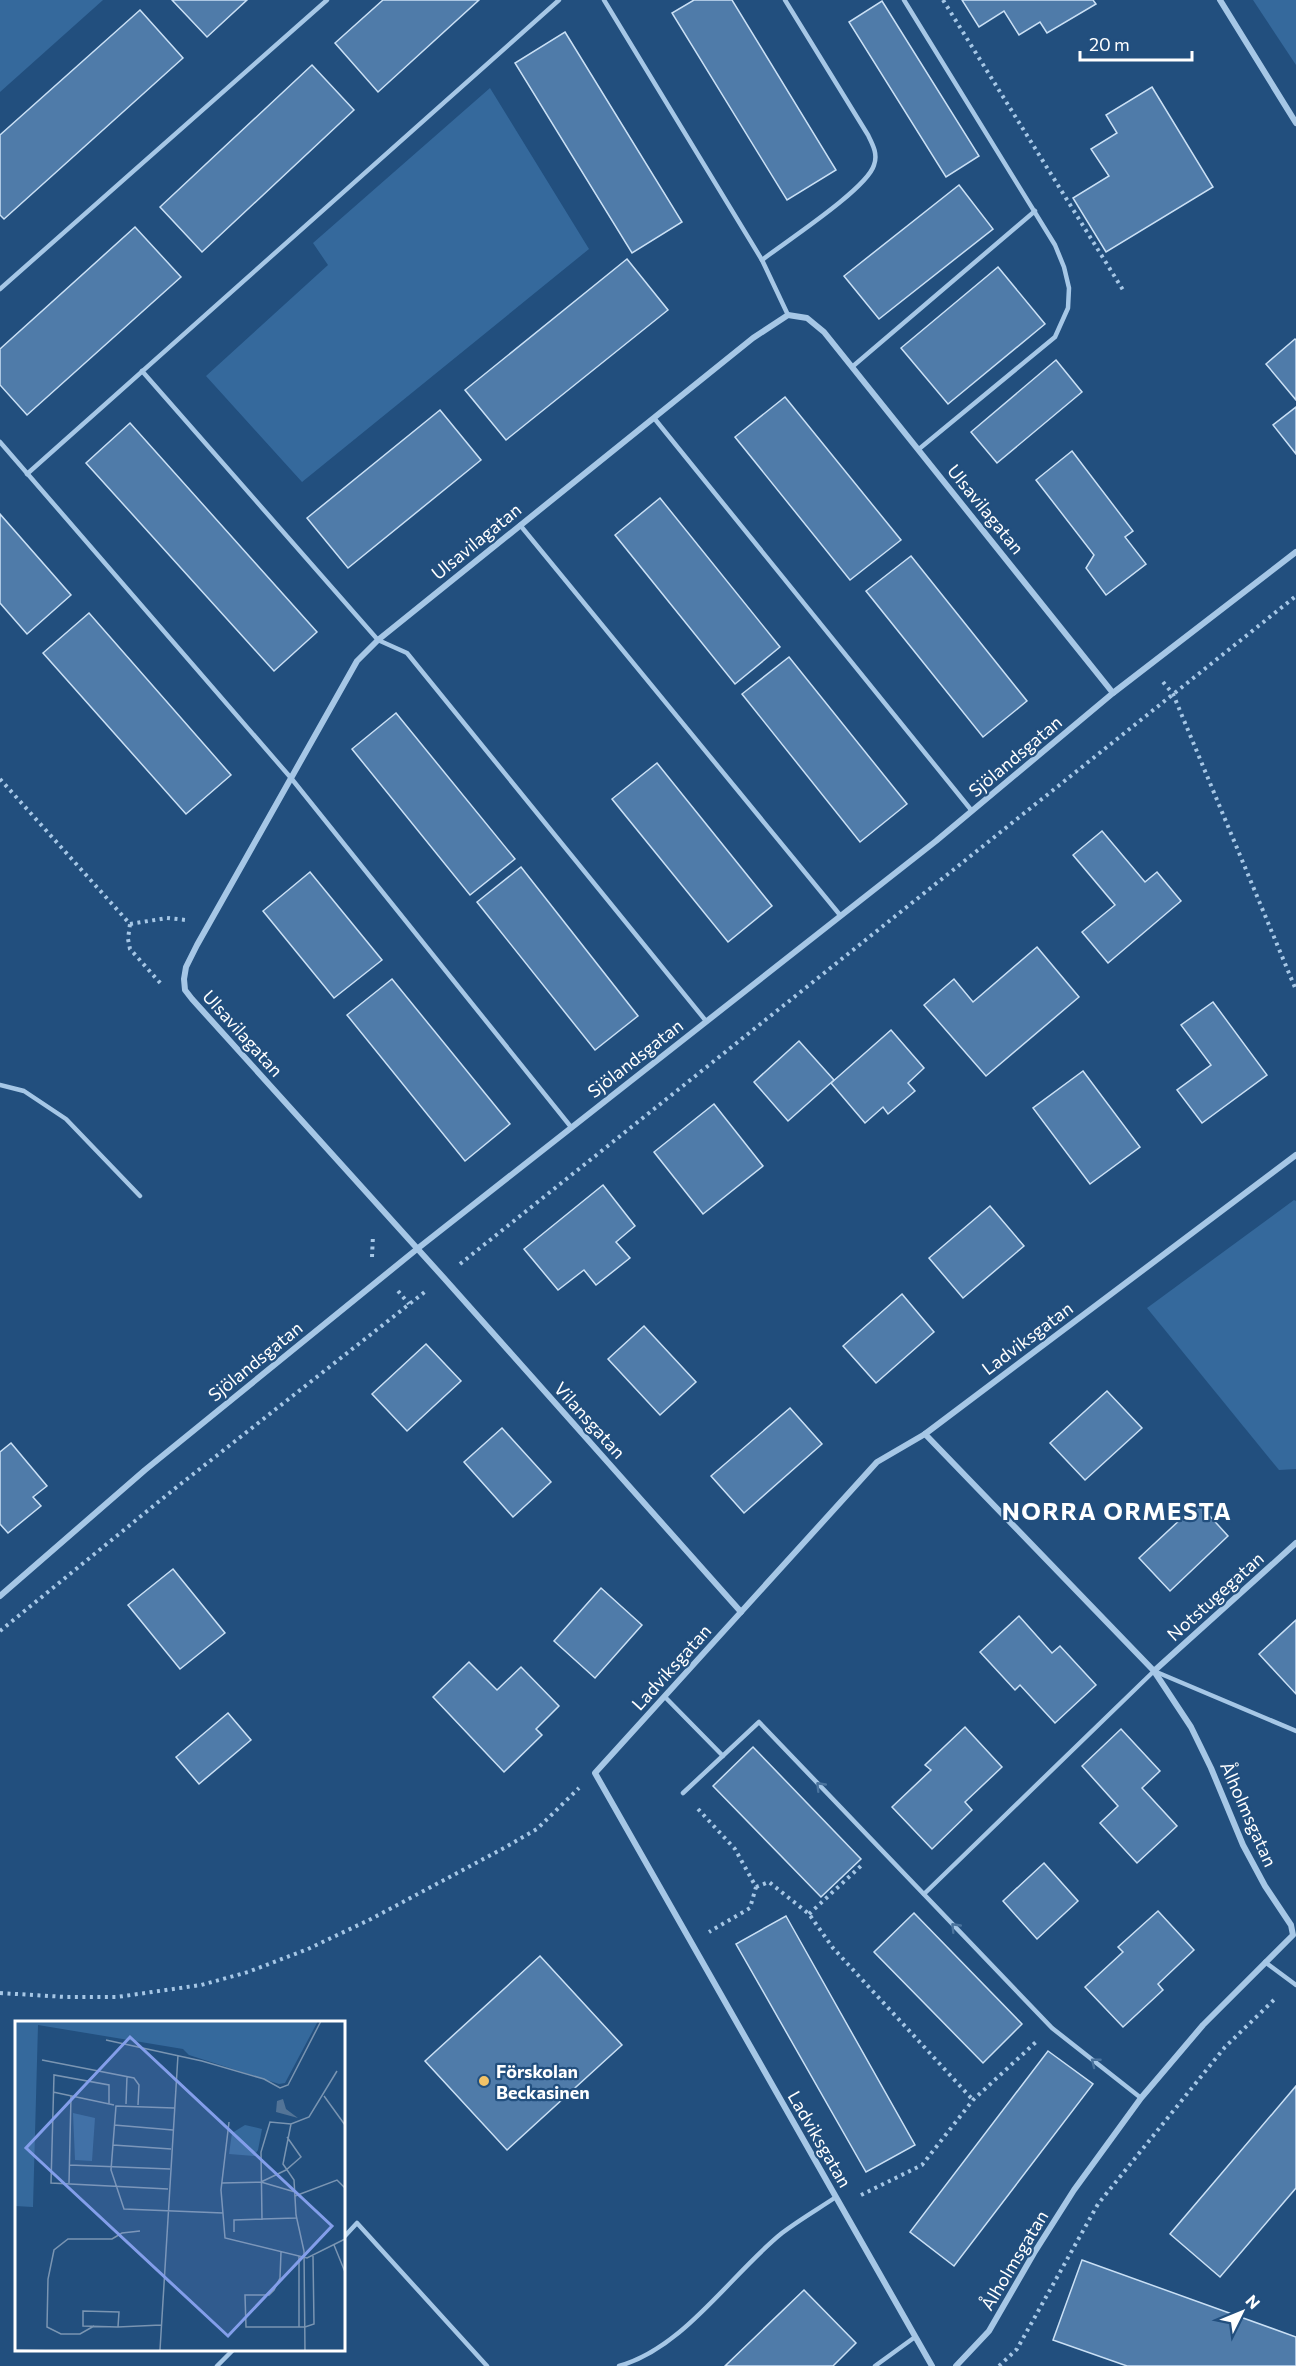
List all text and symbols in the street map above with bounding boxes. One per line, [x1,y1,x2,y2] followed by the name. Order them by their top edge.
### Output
[1080,24,1192,62] scale bar
[1089,33,1130,55] text: 20 m
[943,460,1029,558] street label: Ulsavilagatan
[427,498,525,584] street label: Ulsavilagatan
[964,711,1066,801] street label: Sjölandsgatan
[198,985,288,1081] street label: Ulsavilagatan
[583,1014,687,1102] street label: Sjölandsgatan
[977,1297,1077,1379] street label: Ladviksgatan
[203,1316,307,1406] street label: Sjölandsgatan
[550,1377,630,1463] street label: Vilansgatan
[1002,1496,1232,1525] district label: NORRA ORMESTA
[1162,1547,1268,1645] street label: Notstugegatan
[627,1619,715,1715] street label: Ladviksgatan
[1216,1758,1282,1870] street label: Ålholmsgatan
[816,1782,827,1793] one-way arrow
[951,1923,962,1933] one-way arrow
[15,2021,345,2351] inset map
[1091,2058,1102,2069] one-way arrow
[496,2060,590,2103] place label: Förskolan Beckasinen
[477,2074,491,2088] marker: Förskolan Beckasinen
[783,2087,857,2191] street label: Ladviksgatan
[976,2206,1052,2314] street label: Ålholmsgatan
[1212,2282,1272,2342] north arrow
[1242,2291,1264,2312] text: N

